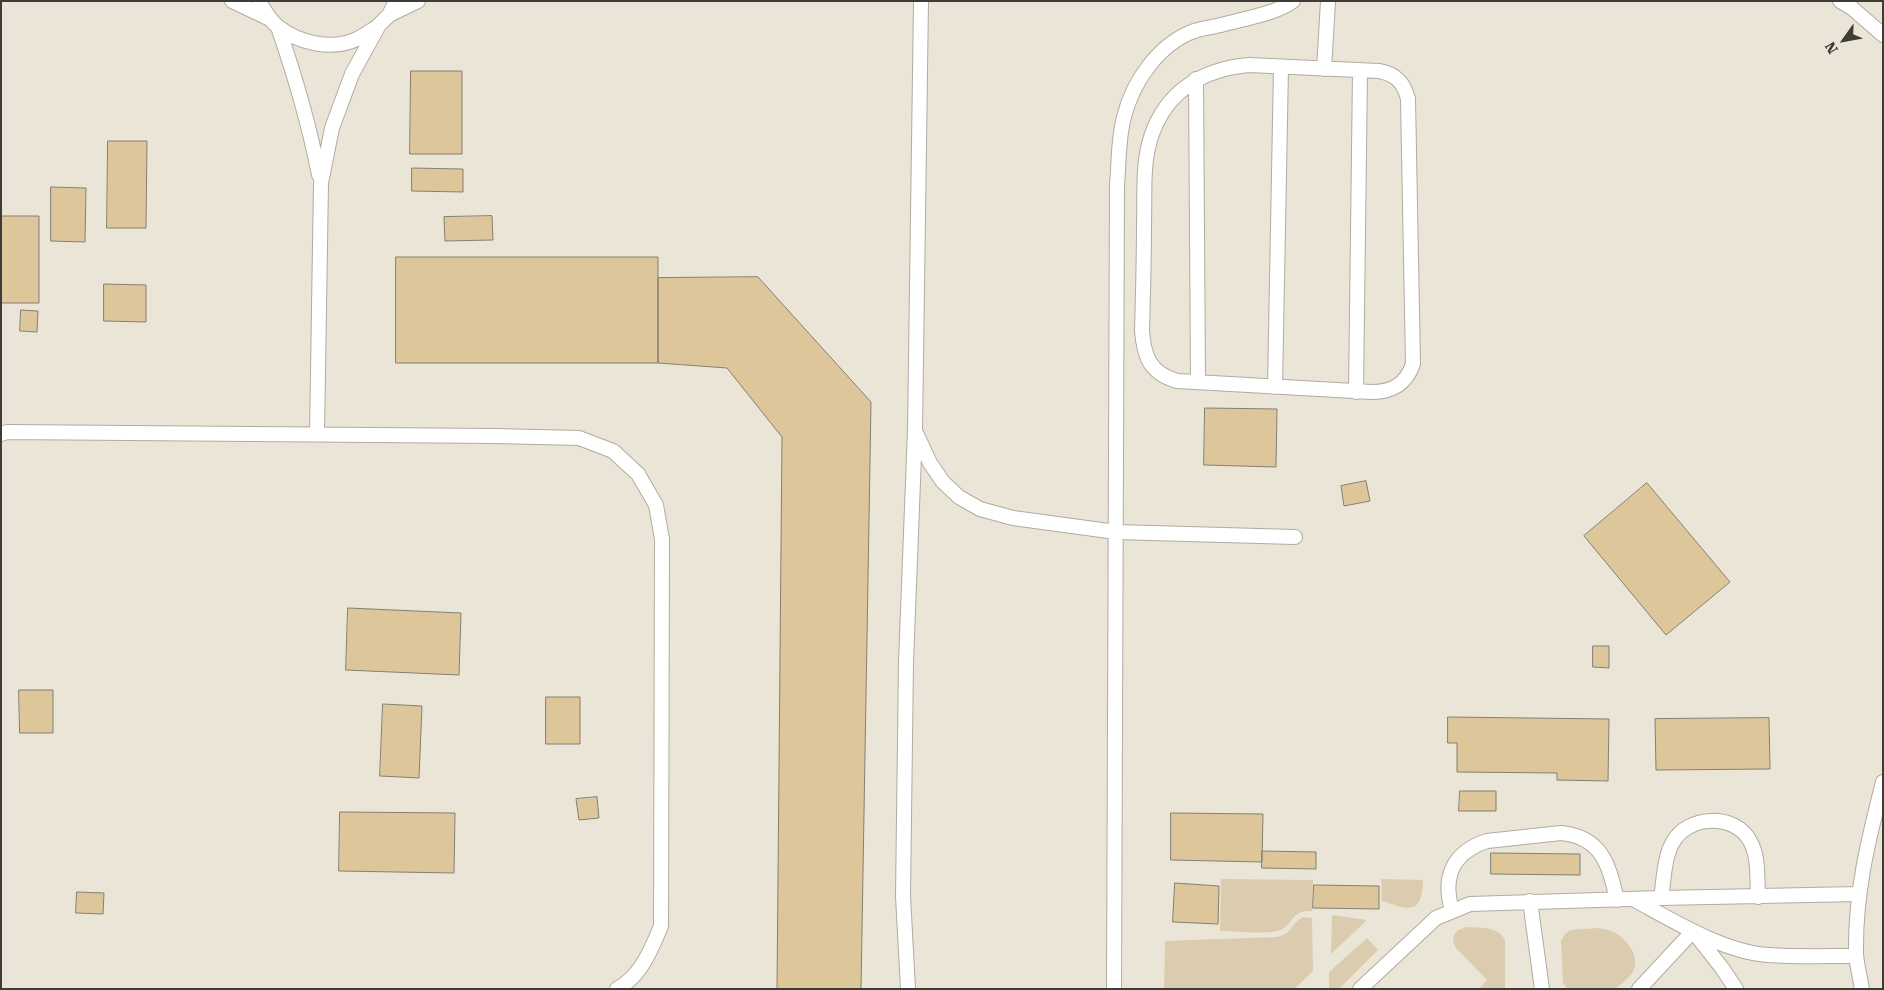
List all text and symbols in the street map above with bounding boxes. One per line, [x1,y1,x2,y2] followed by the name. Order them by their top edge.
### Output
[1819,15,1869,65] north arrow
[1822,39,1841,57] text: N

